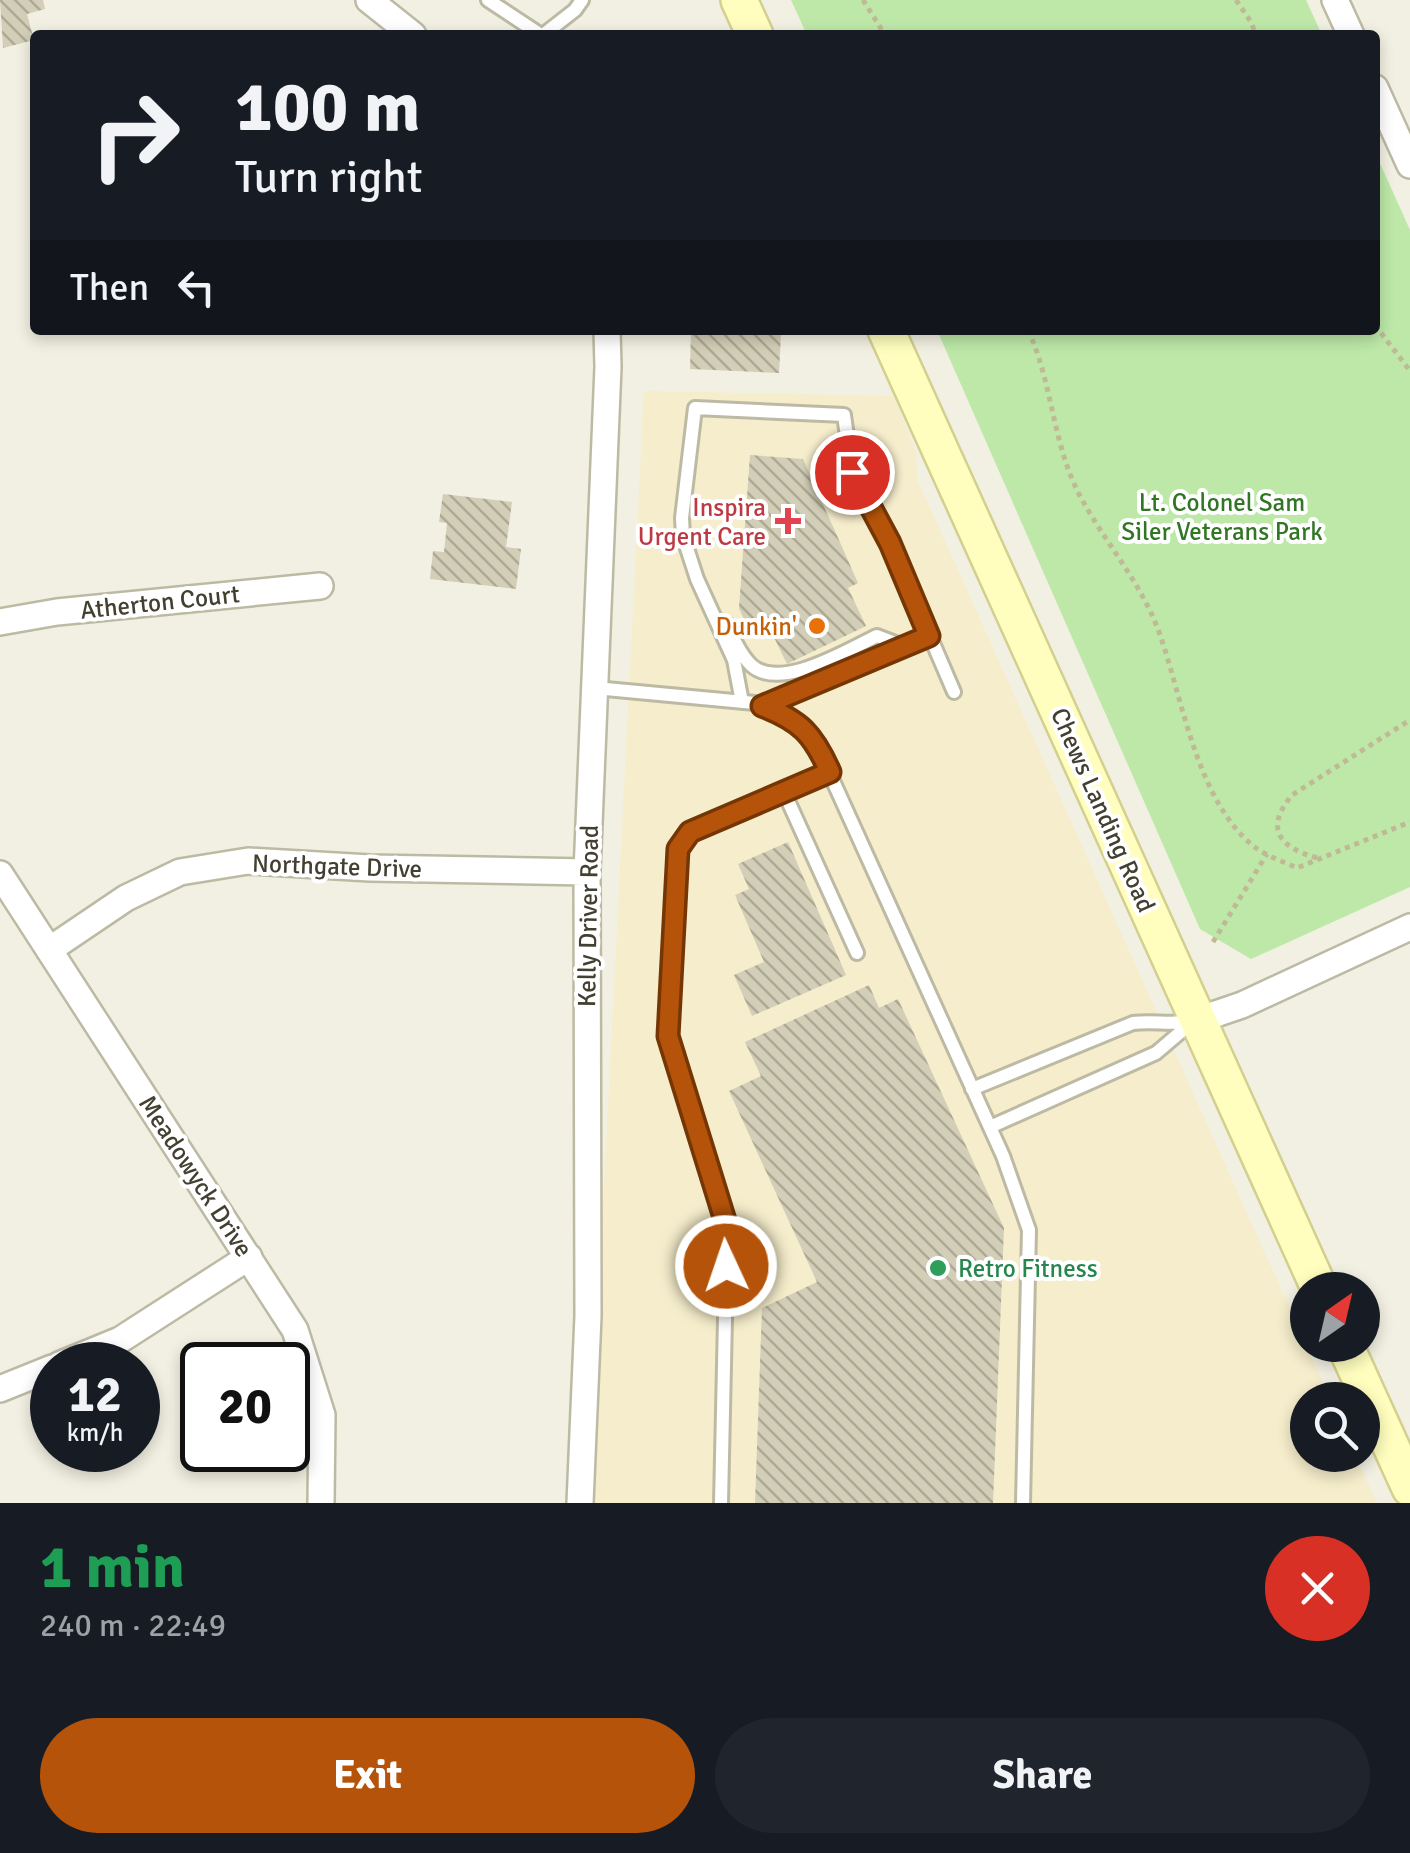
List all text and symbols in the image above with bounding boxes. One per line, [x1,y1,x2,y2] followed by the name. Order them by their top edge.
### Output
[235,64,420,150] text: 100 m
[70,70,200,200] icon: right
[235,150,423,205] text: Turn right
[169,260,224,315] icon: left
[70,264,149,311] text: Then
[810,430,895,515] pin
[825,445,880,500] icon: arrive
[1121,487,1323,547] park label: Lt. Colonel Sam Siler Veterans Park
[638,492,766,552] place label: Inspira Urgent Care
[775,508,801,534] marker: Inspira Urgent Care
[79,578,242,626] street label: Atherton Court
[716,611,797,642] place label: Dunkin'
[806,615,828,637] marker: Dunkin'
[1044,703,1162,917] street label: Chews Landing Road
[571,825,605,1007] street label: Kelly Driver Road
[251,848,423,884] street label: Northgate Drive
[132,1089,260,1263] street label: Meadowyck Drive
[674,1214,778,1318] position arrow
[958,1253,1098,1284] place label: Retro Fitness
[927,1257,949,1279] marker: Retro Fitness
[1290,1272,1380,1362] north arrow
[1290,1272,1380,1472] map controls
[180,1342,310,1472] speed limit sign: 20
[68,1364,122,1426] text: 12
[1290,1382,1380,1472] button: search
[67,1417,123,1448] text: km/h
[40,1531,185,1605] text: 1 min
[1265,1536,1370,1641] button: close
[40,1606,226,1645] text: 240 m · 22:49
[40,1718,695,1833] button: Exit
[715,1718,1370,1833] button: Share

